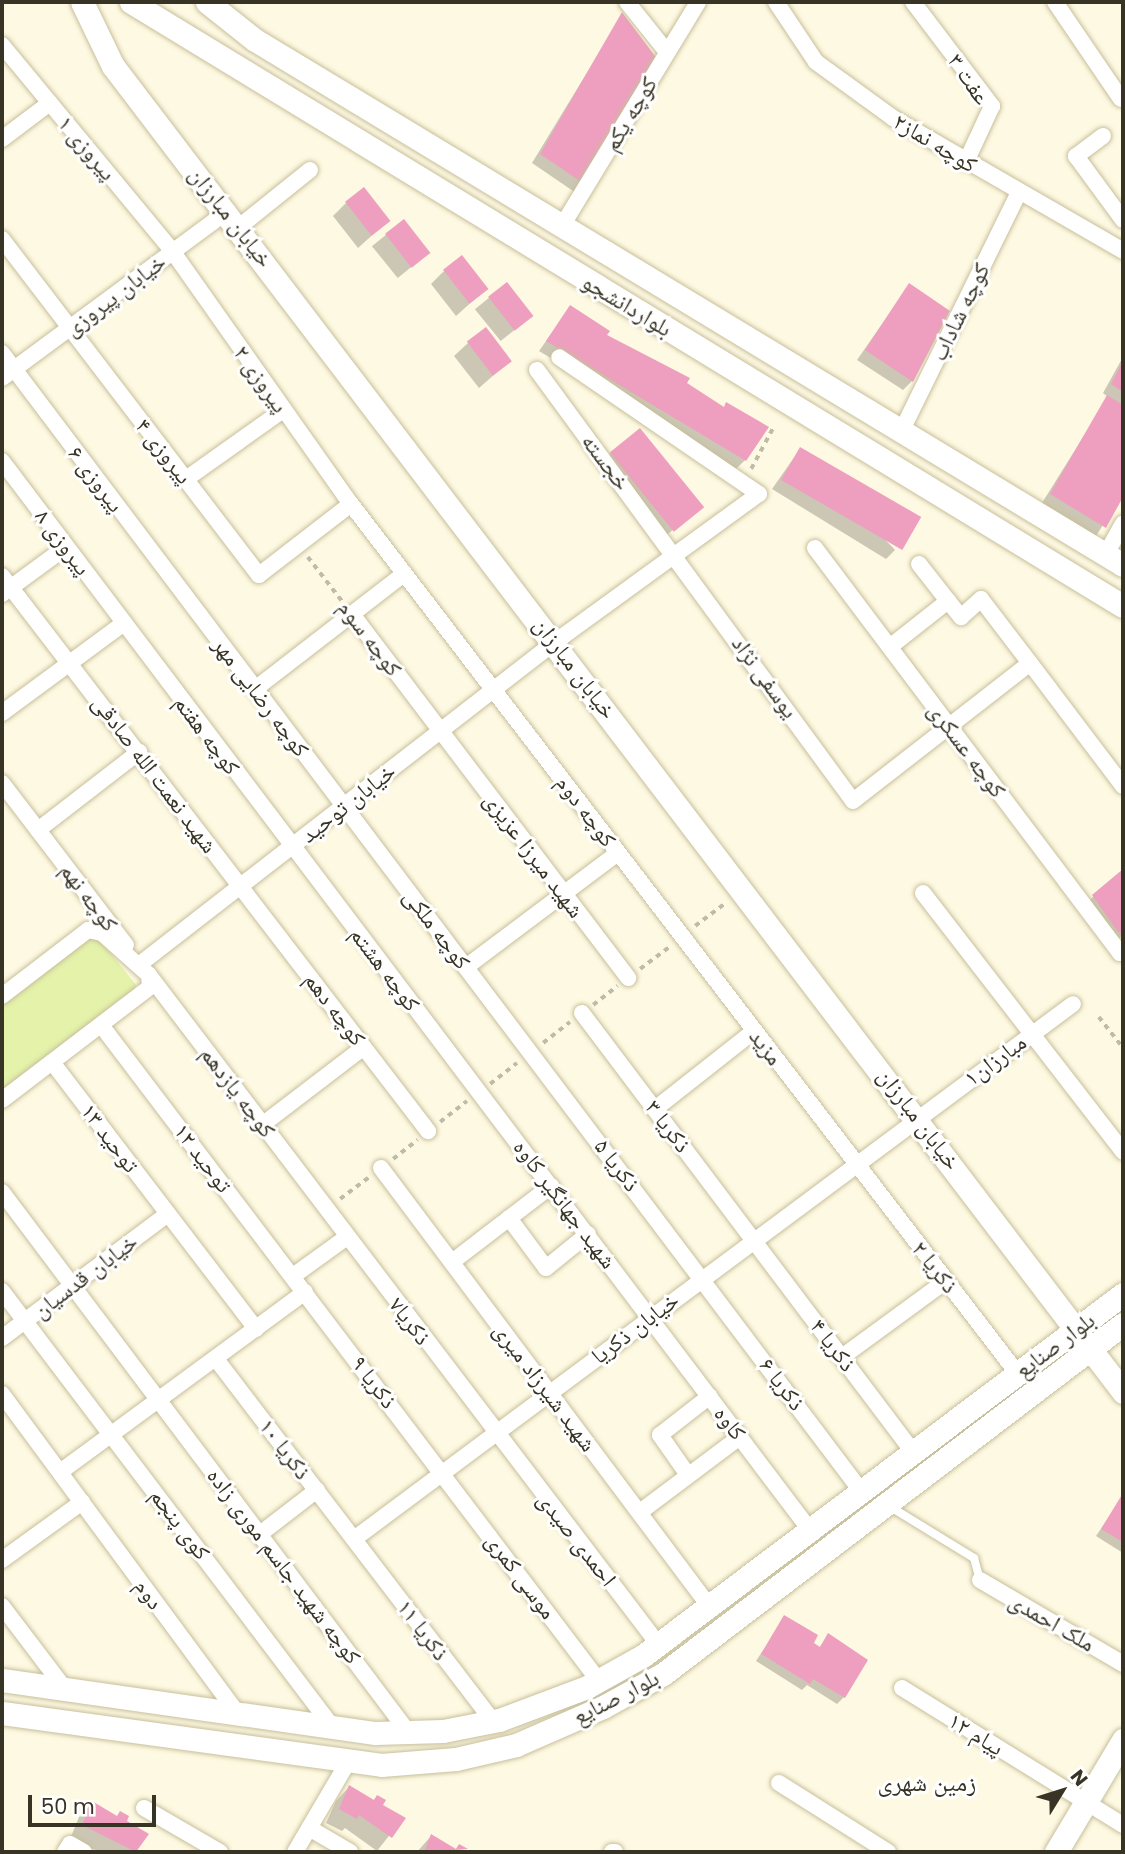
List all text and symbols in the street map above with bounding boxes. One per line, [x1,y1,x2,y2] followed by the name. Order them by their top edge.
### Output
[942,48,996,110] street label: عفت ۳
[597,72,663,156] street label: کوچه یکم
[888,107,982,179] street label: کوچه نماز۲
[52,110,122,186] street label: پیروزی ۱
[183,161,279,273] street label: خیابان مبارزان
[59,248,171,342] street label: خیابان پیروزی
[925,259,995,365] street label: کوچه شاداب
[577,267,677,343] street label: بلواردانشجو
[228,340,294,418] street label: پیروزی ۲
[130,413,198,489] street label: پیروزی ۴
[576,428,636,496] street label: خجسته
[62,440,130,518] street label: پیروزی ۶
[29,503,97,581] street label: پیروزی ۸
[332,594,408,682] street label: کوچه سوم
[528,612,622,724] street label: خیابان مبارزان
[726,630,804,724] street label: یوسفی نژاد
[207,632,315,762] street label: کوچه رضایی مهر
[87,689,223,859] street label: شهید نعمت الله صادقی
[168,690,246,780] street label: کوچه هفتم
[922,697,1012,803] street label: کوچه عسکری
[295,757,401,849] street label: خیابان توحید
[550,770,622,852] street label: کوچه دوم
[478,787,590,923] street label: شهید میرزا عزیزی
[54,857,124,937] street label: کوچه نهم
[398,883,476,975] street label: کوچه ملکی
[344,921,426,1017] street label: کوچه هشتم
[298,967,372,1051] street label: کوچه دهم
[743,1023,789,1071] street label: مزید
[959,1028,1031,1092] street label: مبارزان۱
[195,1041,281,1143] street label: کوچه یازدهم
[872,1063,966,1175] street label: خیابان مبارزان
[639,1094,697,1158] street label: ذکریا ۳
[75,1098,145,1178] street label: توحید ۱۳
[168,1118,238,1198] street label: توحید ۱۲
[588,1133,646,1197] street label: ذکریا ۵
[507,1134,623,1274] street label: شهید جهانگیر کاوه
[27,1228,143,1324] street label: خیابان قدسیان
[906,1235,964,1299] street label: ذکریا ۲
[586,1286,684,1370] street label: خیابان ذکریا
[383,1292,437,1350] street label: ذکریا۷
[1010,1306,1100,1384] street label: بلوار صنایع
[804,1313,862,1377] street label: ذکریا ۴
[488,1317,602,1457] street label: شهید شیرزاد میری
[345,1350,403,1414] street label: ذکریا ۹
[753,1352,811,1416] street label: ذکریا ۶
[708,1401,752,1445] street label: کاوه
[253,1413,317,1485] street label: ذکریا ۱۰
[201,1463,367,1669] street label: کوچه شهید جاسم موری زاده
[144,1483,216,1565] street label: کوی پنجم
[532,1486,622,1592] street label: احمدی صیدی
[480,1527,562,1625] street label: موسی کمری
[129,1573,169,1615] street label: دوم
[1004,1586,1100,1658] street label: ملک احمدی
[391,1594,455,1666] street label: ذکریا ۱۱
[568,1664,664,1730] street label: بلوار صنایع
[943,1706,1009,1762] street label: پیام ۱۲
[1027,1756,1097,1826] north arrow
[1064,1764,1094,1792] text: N
[878,1769,976,1797] district label: زمین شهری
[32,1780,159,1824] scale bar
[41,1792,95,1821] text: 50 m

